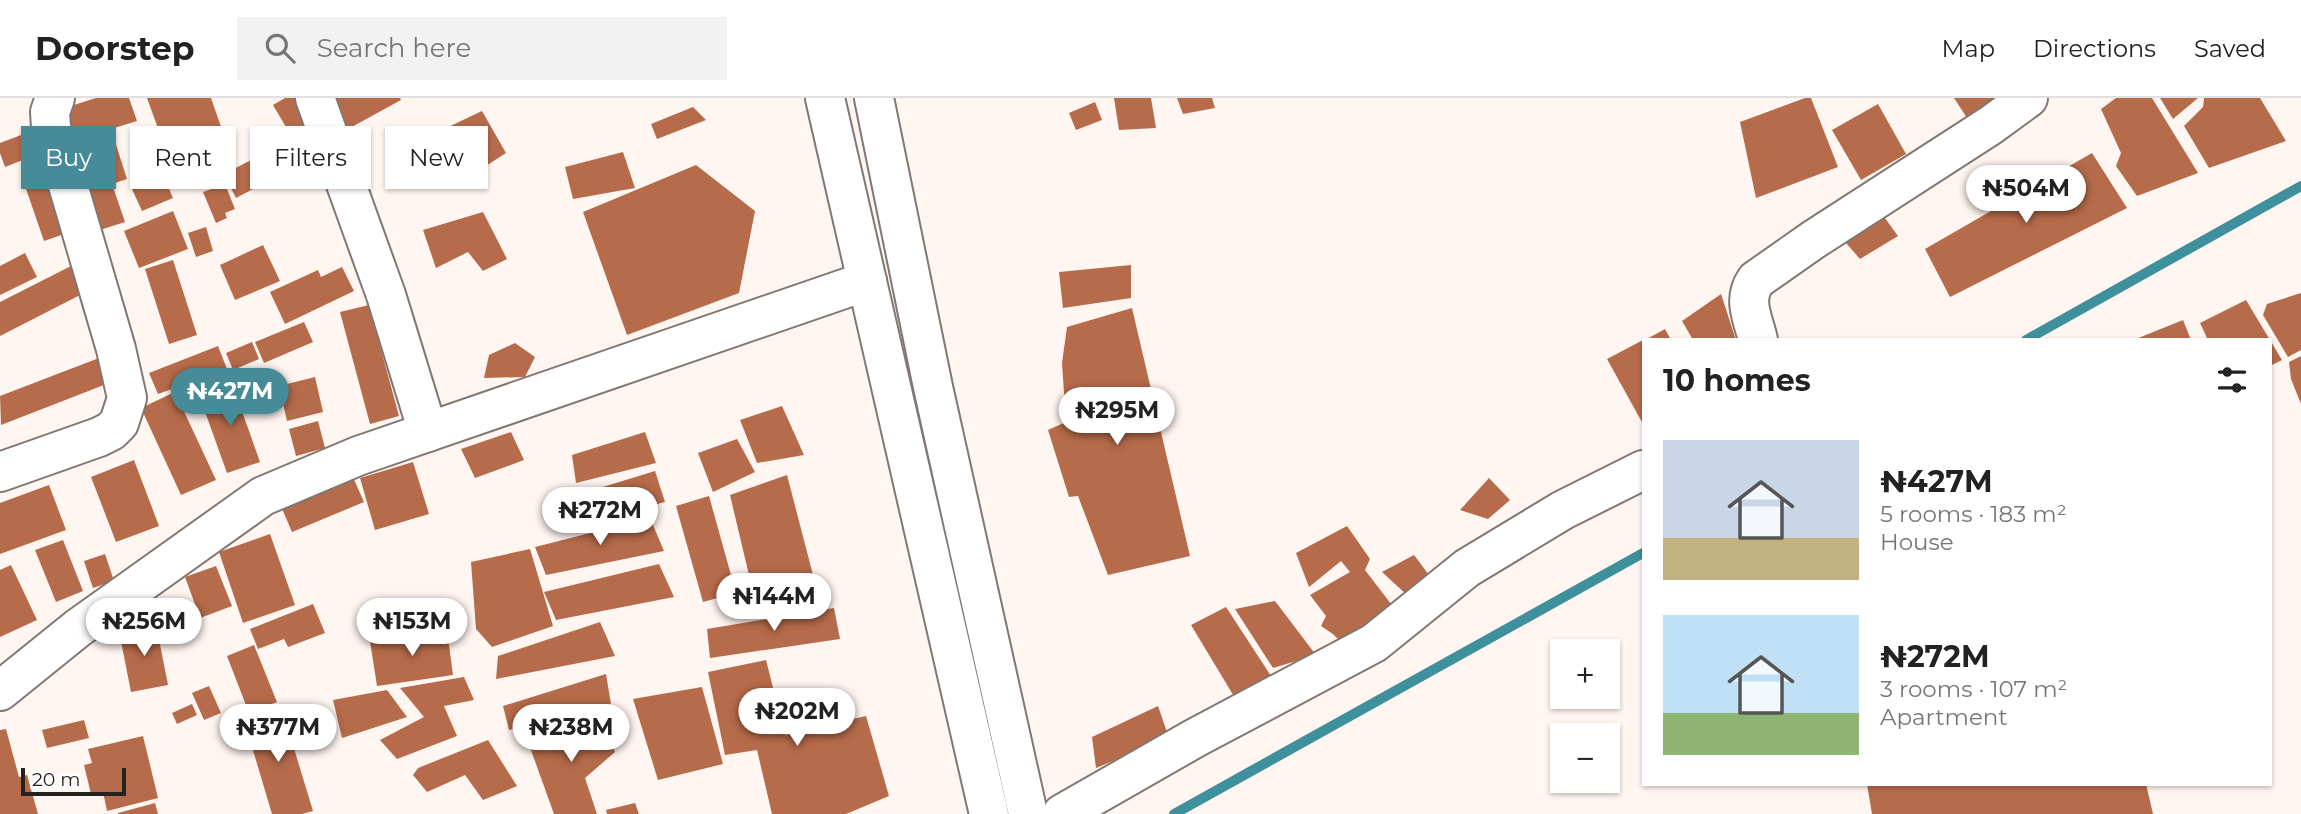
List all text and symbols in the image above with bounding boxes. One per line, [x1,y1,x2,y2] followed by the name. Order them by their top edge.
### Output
[237,17,727,80] search box
[35,28,195,68] text: Doorstep
[261,29,299,67] icon: search
[317,32,471,64] text: Search here
[1942,34,1995,63] text: Map
[2033,34,2156,63] text: Directions
[2194,34,2266,63] text: Saved
[21,126,116,189] chip: Buy
[130,126,236,189] chip: Rent
[250,126,371,189] chip: Filters
[385,126,488,189] chip: New
[1977,166,2075,225] pin: ₦504M
[1982,174,2070,202] text: ₦504M
[2213,361,2251,399] icon: filters
[1663,362,1811,399] text: 10 homes
[181,368,279,428] pin: ₦427M
[187,377,273,405] text: ₦427M
[1068,388,1166,447] pin: ₦295M
[1075,396,1159,424] text: ₦295M
[1880,463,1993,500] text: ₦427M
[1719,468,1803,552] icon: home
[551,488,649,547] pin: ₦272M
[558,496,642,524] text: ₦272M
[1880,500,2067,528] text: 5 rooms · 183 m²
[1880,528,1954,556] text: House
[725,574,823,633] pin: ₦144M
[732,582,816,610] text: ₦144M
[95,598,193,658] pin: ₦256M
[363,598,461,658] pin: ₦153M
[102,607,186,635] text: ₦256M
[373,607,451,635] text: ₦153M
[1880,638,1990,675] text: ₦272M
[1550,639,1620,793] map controls
[1550,639,1620,709] button: +
[1719,643,1803,727] icon: home
[1880,675,2067,703] text: 3 rooms · 107 m²
[748,688,846,748] pin: ₦202M
[754,697,840,725] text: ₦202M
[1880,703,2008,731] text: Apartment
[229,704,327,764] pin: ₦377M
[522,704,620,764] pin: ₦238M
[236,713,320,741] text: ₦377M
[529,713,613,741] text: ₦238M
[1550,723,1620,793] button: −
[21,765,126,797] scale bar
[32,768,80,791] text: 20 m

